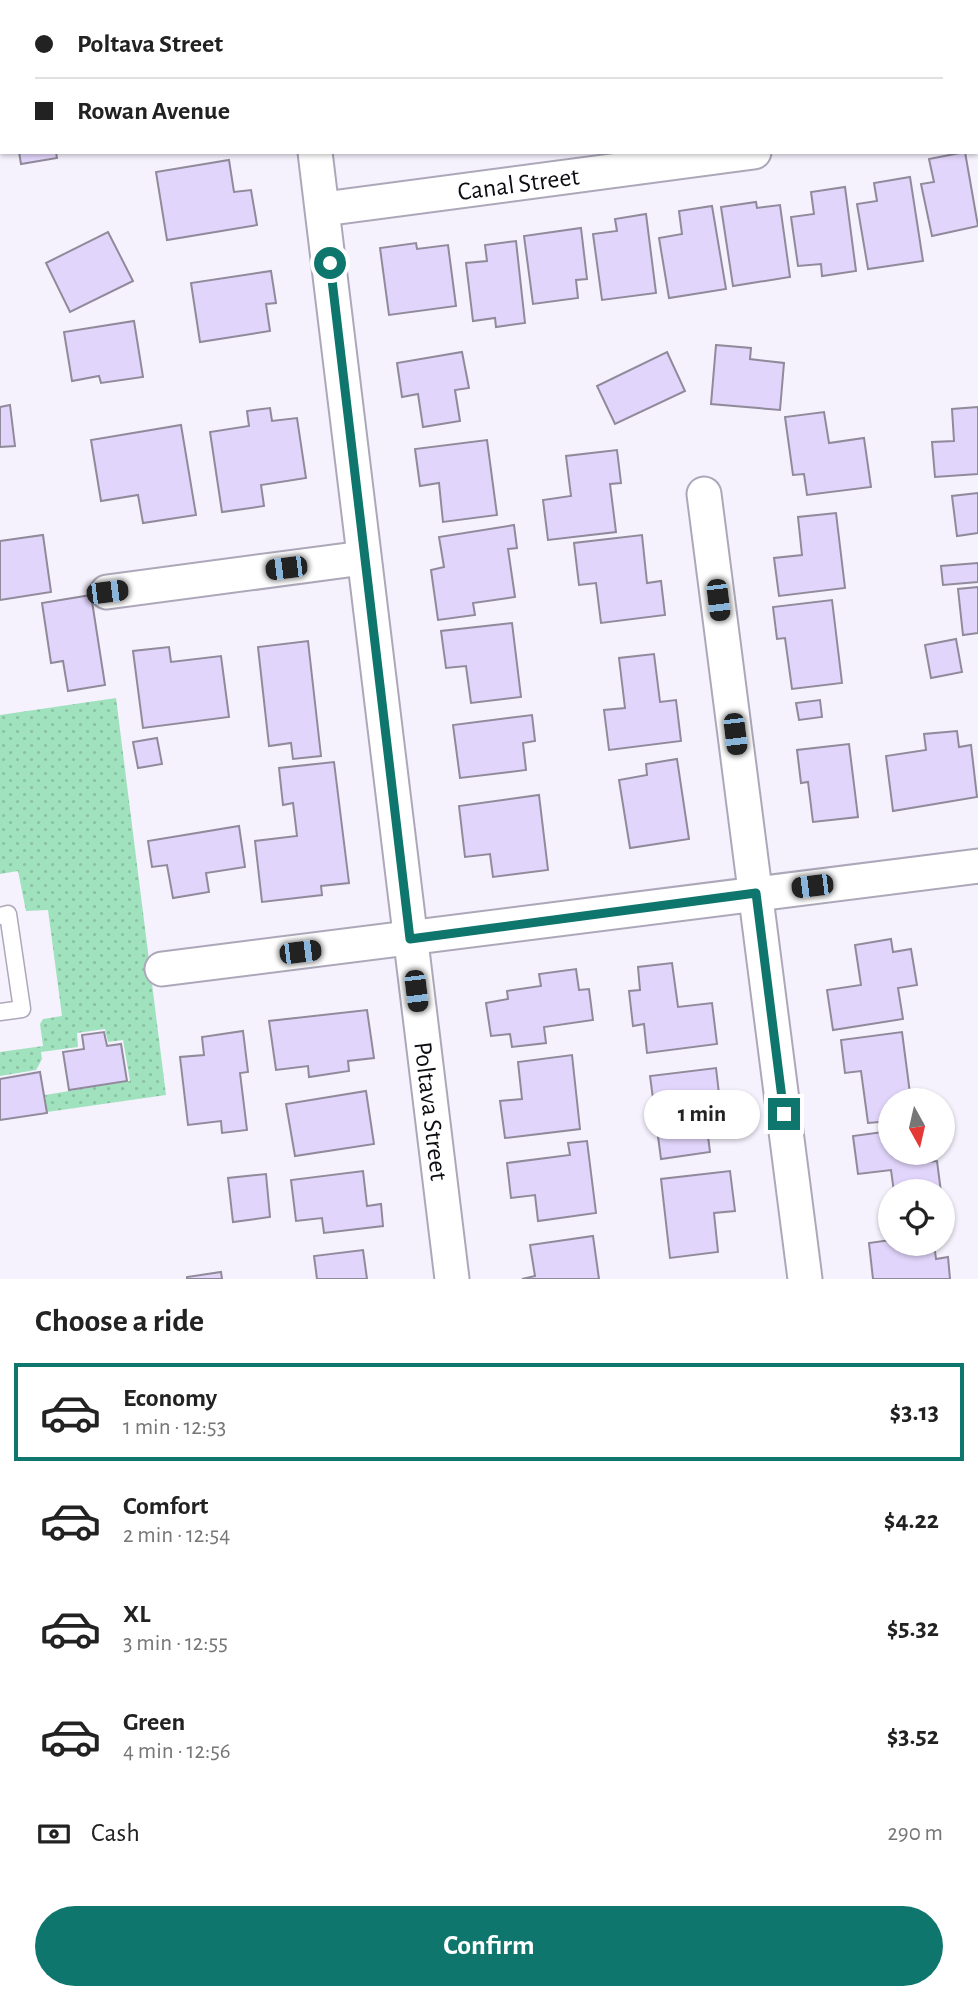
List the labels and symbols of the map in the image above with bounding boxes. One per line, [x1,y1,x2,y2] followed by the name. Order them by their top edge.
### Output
[456,163,581,205] street label: Canal Street
[314,247,346,279] route start
[264,555,309,581] car
[706,578,731,622] car
[85,579,130,605] car
[723,712,748,756] car
[790,873,835,899] car
[278,939,323,965] car
[404,969,429,1013] car
[409,1040,452,1182] street label: Poltava Street
[878,1088,956,1166] north arrow
[644,1090,760,1138] callout: 1 min
[768,1098,800,1130] route end

